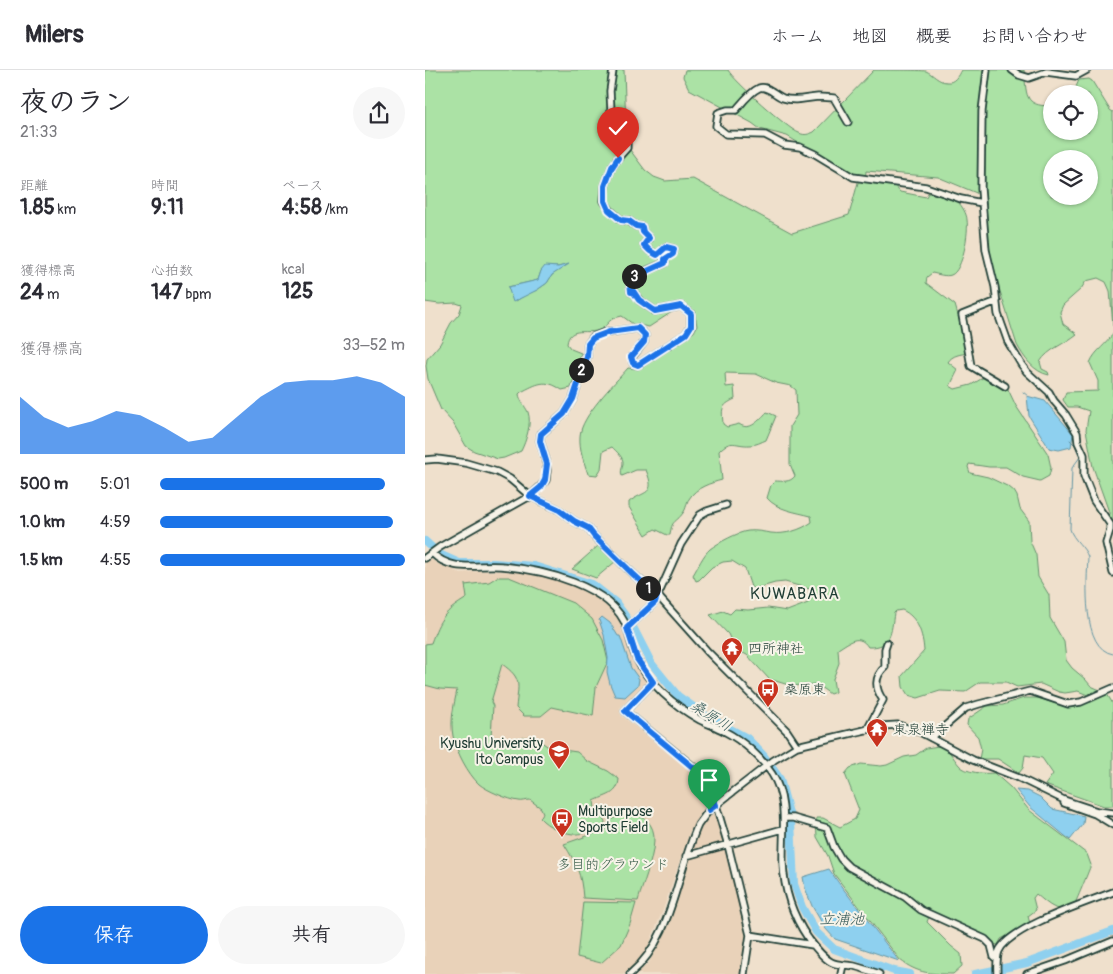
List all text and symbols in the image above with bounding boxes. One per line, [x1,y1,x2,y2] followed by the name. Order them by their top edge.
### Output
[25,20,83,49] text: Milers
[771,25,824,48] text: ホーム
[852,25,888,48] text: 地図
[916,25,952,48] text: 概要
[980,25,1088,48] text: お問い合わせ
[20,85,132,120] text: 夜のラン
[1043,85,1098,205] map controls
[1043,85,1098,140] button: locate
[353,87,405,139] button: share
[597,107,639,158] pin
[604,114,632,142] icon: check
[20,122,57,142] text: 21:33
[1043,150,1098,205] button: layers
[20,177,48,194] text: 距離
[151,177,179,194] text: 時間
[282,177,323,194] text: ペース
[20,194,55,221] text: 1.85
[151,194,184,221] text: 9:11
[282,194,322,221] text: 4:58
[55,201,76,218] text: km
[322,201,348,218] text: /km
[282,261,305,278] text: kcal
[20,262,76,279] text: 獲得標高
[151,262,193,279] text: 心拍数
[621,264,647,288] pin: 3
[631,268,638,285] text: 3
[282,278,313,305] text: 125
[20,279,44,306] text: 24
[151,279,183,306] text: 147
[44,286,59,303] text: m
[183,286,211,303] text: bpm
[342,335,405,355] text: 33–52 m
[20,339,84,359] text: 獲得標高
[569,358,593,382] pin: 2
[578,362,585,379] text: 2
[20,474,68,494] text: 500 m
[100,474,130,494] text: 5:01
[20,512,65,532] text: 1.0 km
[100,512,130,532] text: 4:59
[20,550,63,570] text: 1.5 km
[100,550,131,570] text: 4:55
[635,576,661,600] pin: 1
[646,580,651,597] text: 1
[750,584,840,604] district label: KUWABARA
[720,636,744,667] temple icon: 四所神社
[748,640,804,657] place label: 四所神社
[756,677,780,708] bus stop icon: 桑原東
[784,681,826,698] place label: 桑原東
[687,696,735,736] water label: 桑原川
[865,717,889,748] temple icon: 東泉禅寺
[893,721,949,738] place label: 東泉禅寺
[440,735,544,768] place label: Kyushu University Ito Campus
[547,739,571,770] school or university icon: Kyushu University Ito Campus
[688,759,730,810] pin
[695,766,723,794] icon: arrive
[578,803,653,836] place label: Multipurpose Sports Field
[550,807,574,838] bus stop icon: Multipurpose Sports Field
[557,856,669,873] park label: 多目的グラウンド
[20,906,208,964] button: 保存
[218,906,405,964] button: 共有
[819,910,865,929] water label: 立浦池

